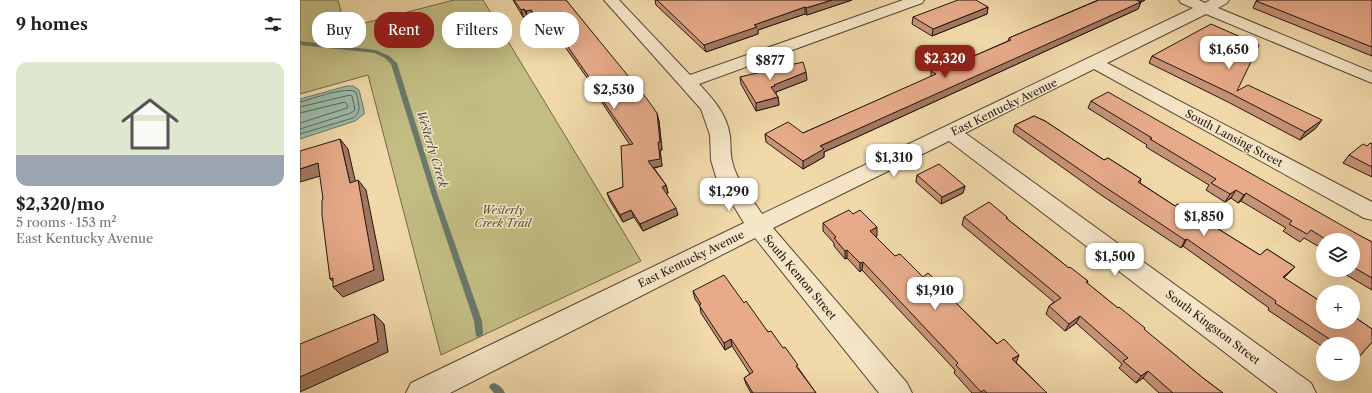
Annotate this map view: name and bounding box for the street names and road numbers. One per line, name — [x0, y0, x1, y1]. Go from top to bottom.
street label: East Kentucky Avenue — [949, 75, 1059, 139]
street label: South Lansing Street — [1183, 106, 1285, 170]
street label: East Kentucky Avenue — [636, 227, 746, 291]
street label: South Kenton Street — [760, 232, 840, 322]
street label: South Kingston Street — [1163, 287, 1263, 367]

